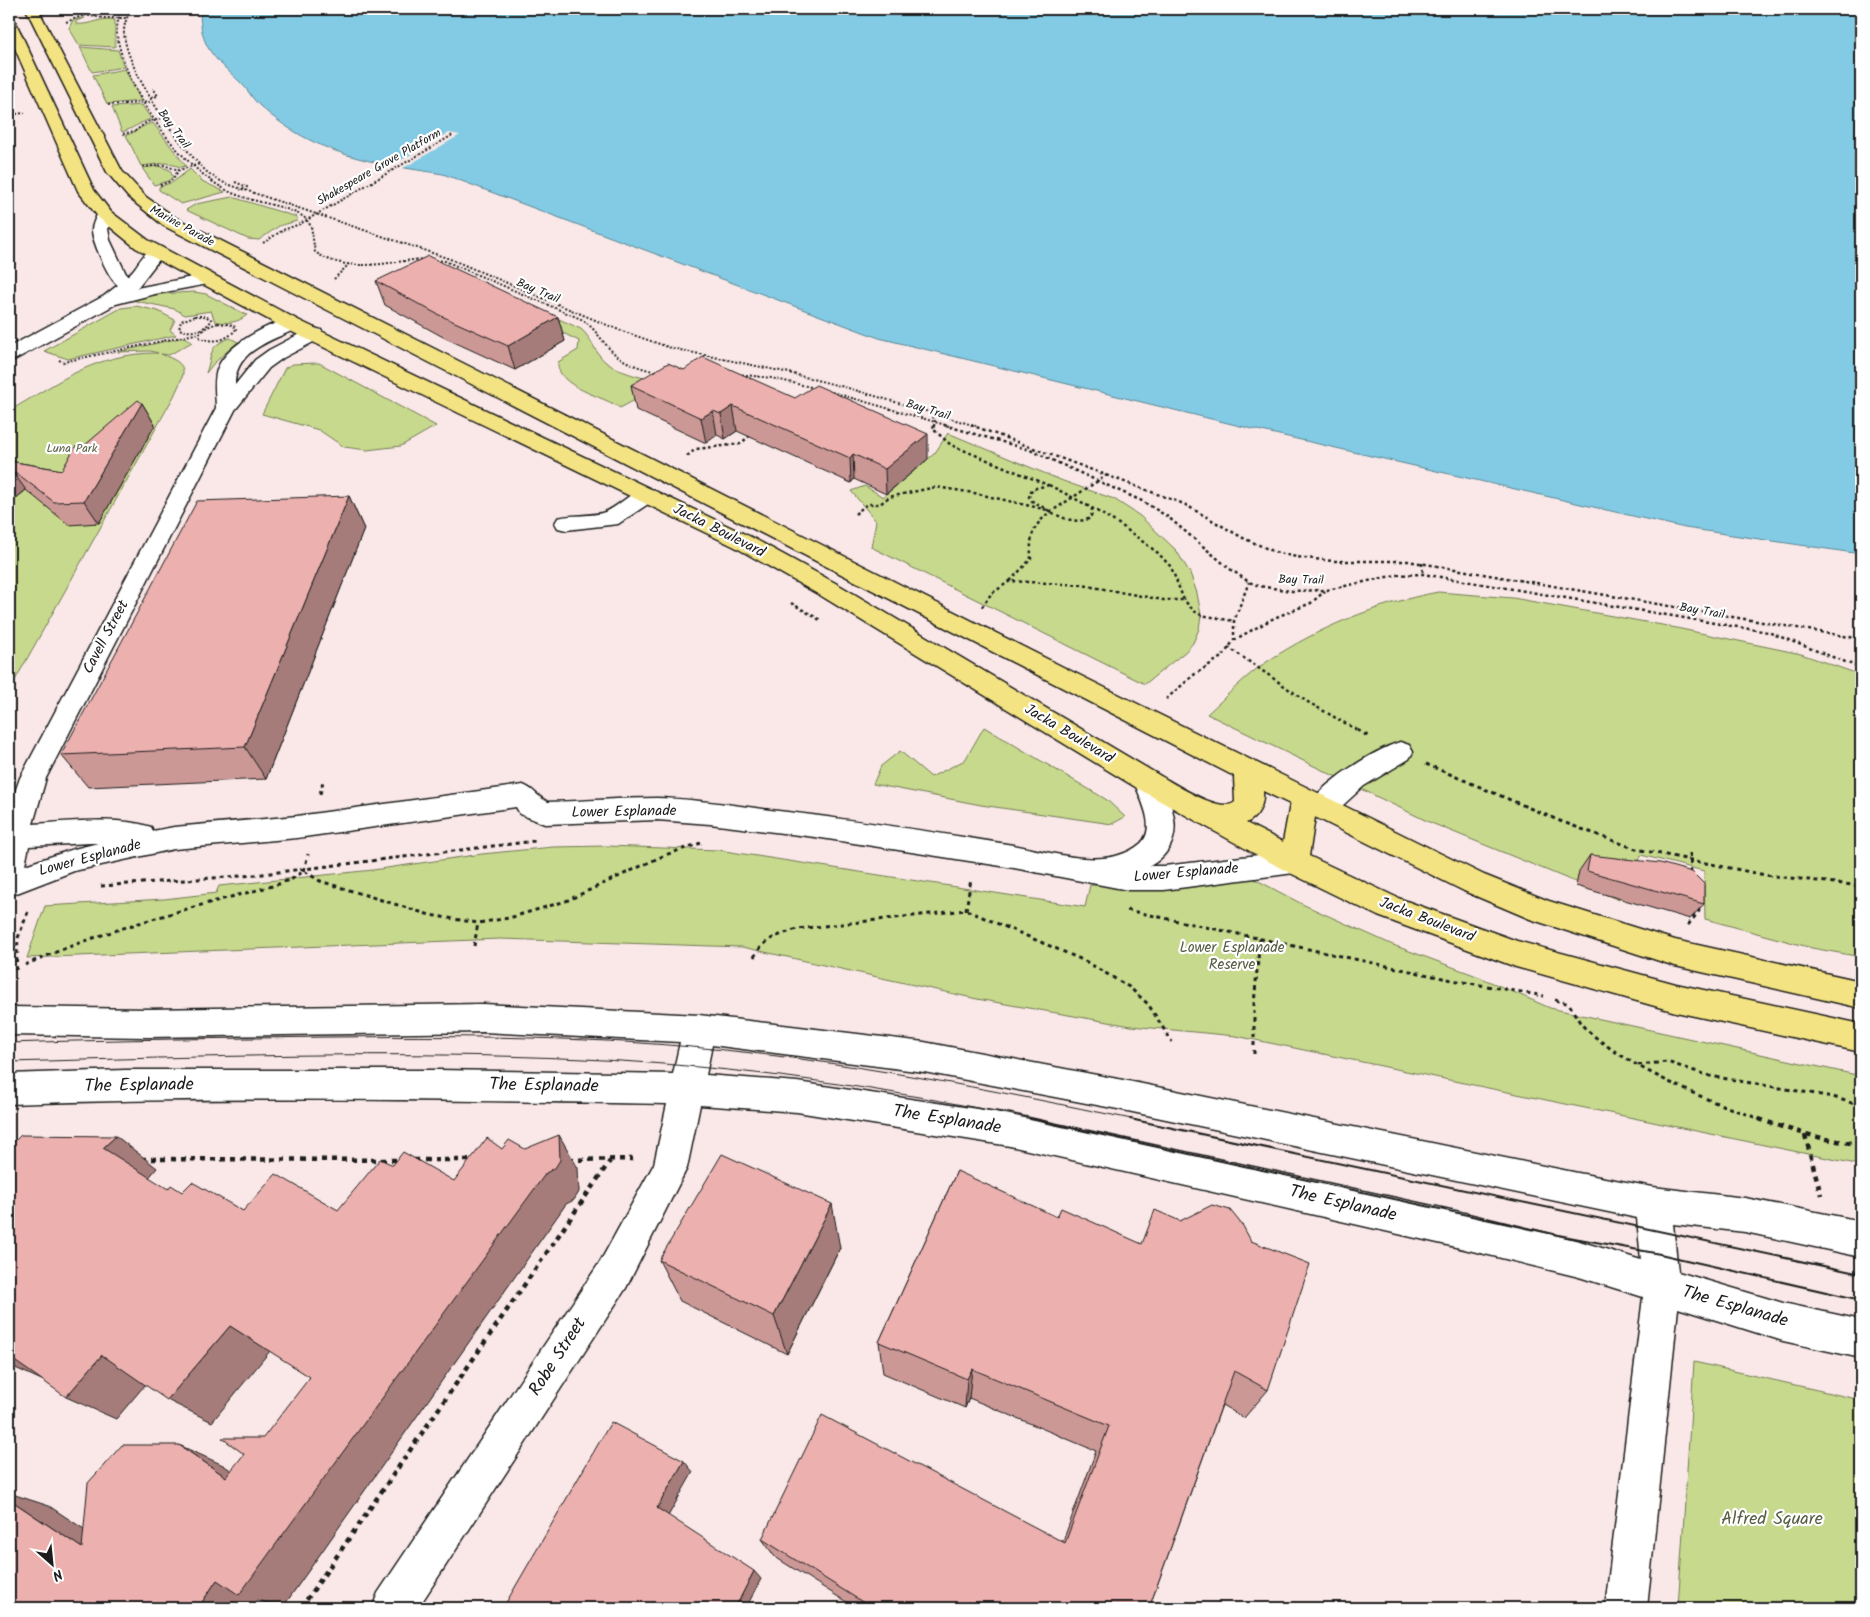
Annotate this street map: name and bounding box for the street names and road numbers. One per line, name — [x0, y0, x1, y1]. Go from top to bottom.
street label: Bay Trail — [153, 105, 195, 153]
street label: Shakespeare Grove Platform — [313, 123, 445, 210]
street label: Marine Parade — [146, 200, 218, 252]
street label: Bay Trail — [513, 273, 563, 309]
street label: Bay Trail — [903, 394, 953, 426]
street label: Jacka Boulevard — [669, 497, 770, 565]
street label: Bay Trail — [1278, 570, 1324, 590]
street label: Cavell Street — [77, 596, 136, 678]
street label: Bay Trail — [1678, 598, 1726, 624]
street label: Jacka Boulevard — [1020, 698, 1119, 770]
street label: Lower Esplanade — [571, 799, 677, 825]
street label: Lower Esplanade — [36, 833, 144, 883]
street label: Lower Esplanade — [1133, 856, 1240, 890]
street label: Jacka Boulevard — [1376, 891, 1479, 949]
street label: The Esplanade — [84, 1071, 194, 1101]
street label: The Esplanade — [489, 1071, 599, 1101]
street label: The Esplanade — [891, 1097, 1003, 1143]
street label: The Esplanade — [1286, 1178, 1400, 1230]
street label: The Esplanade — [1678, 1278, 1792, 1336]
street label: Robe Street — [522, 1311, 595, 1402]

